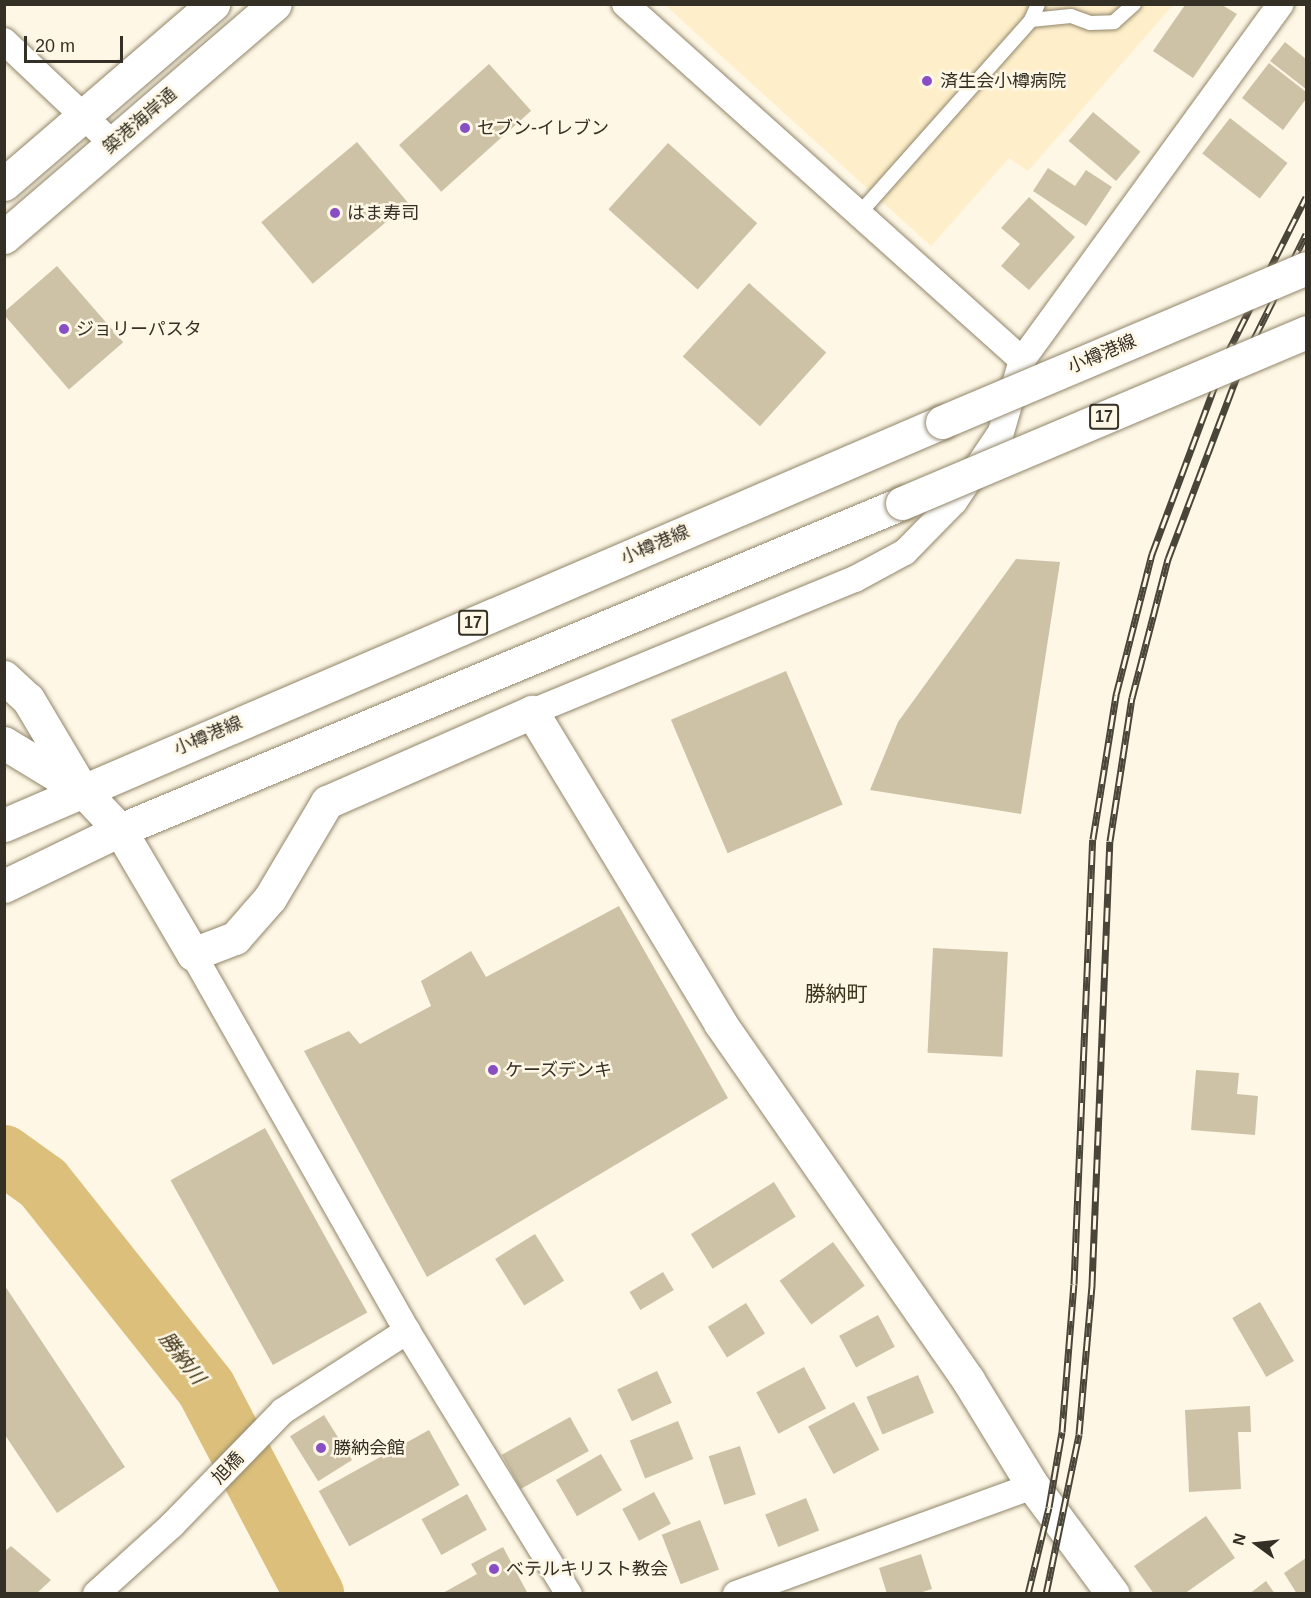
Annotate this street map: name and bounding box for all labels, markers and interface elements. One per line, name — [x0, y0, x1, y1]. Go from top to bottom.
scale bar — [27, 24, 126, 62]
text: 20 m — [35, 36, 75, 56]
place label: 済生会小樽病院 — [940, 70, 1066, 92]
marker: 済生会小樽病院 — [918, 72, 936, 90]
street label: 築港海岸通 — [99, 83, 181, 159]
place label: セブン-イレブン — [477, 117, 609, 139]
marker: セブン-イレブン — [458, 121, 472, 135]
place label: はま寿司 — [347, 202, 419, 224]
marker: はま寿司 — [328, 206, 342, 220]
place label: ジョリーパスタ — [76, 318, 202, 340]
marker: ジョリーパスタ — [57, 322, 71, 336]
street label: 小樽港線 — [1065, 330, 1139, 378]
road number: 17 — [1089, 404, 1119, 430]
street label: 小樽港線 — [618, 521, 692, 569]
road number: 17 — [458, 610, 488, 636]
street label: 小樽港線 — [171, 712, 245, 760]
district label: 勝納町 — [805, 981, 867, 1007]
place label: ケーズデンキ — [505, 1059, 613, 1081]
marker: ケーズデンキ — [486, 1063, 500, 1077]
water label: 勝納川 — [154, 1327, 210, 1389]
place label: 勝納会館 — [333, 1437, 405, 1459]
marker: 勝納会館 — [314, 1441, 328, 1455]
street label: 旭橋 — [208, 1448, 248, 1488]
north arrow — [1227, 1514, 1287, 1574]
text: N — [1229, 1531, 1249, 1547]
place label: べテルキリスト教会 — [506, 1558, 668, 1580]
marker: べテルキリスト教会 — [487, 1562, 501, 1576]

